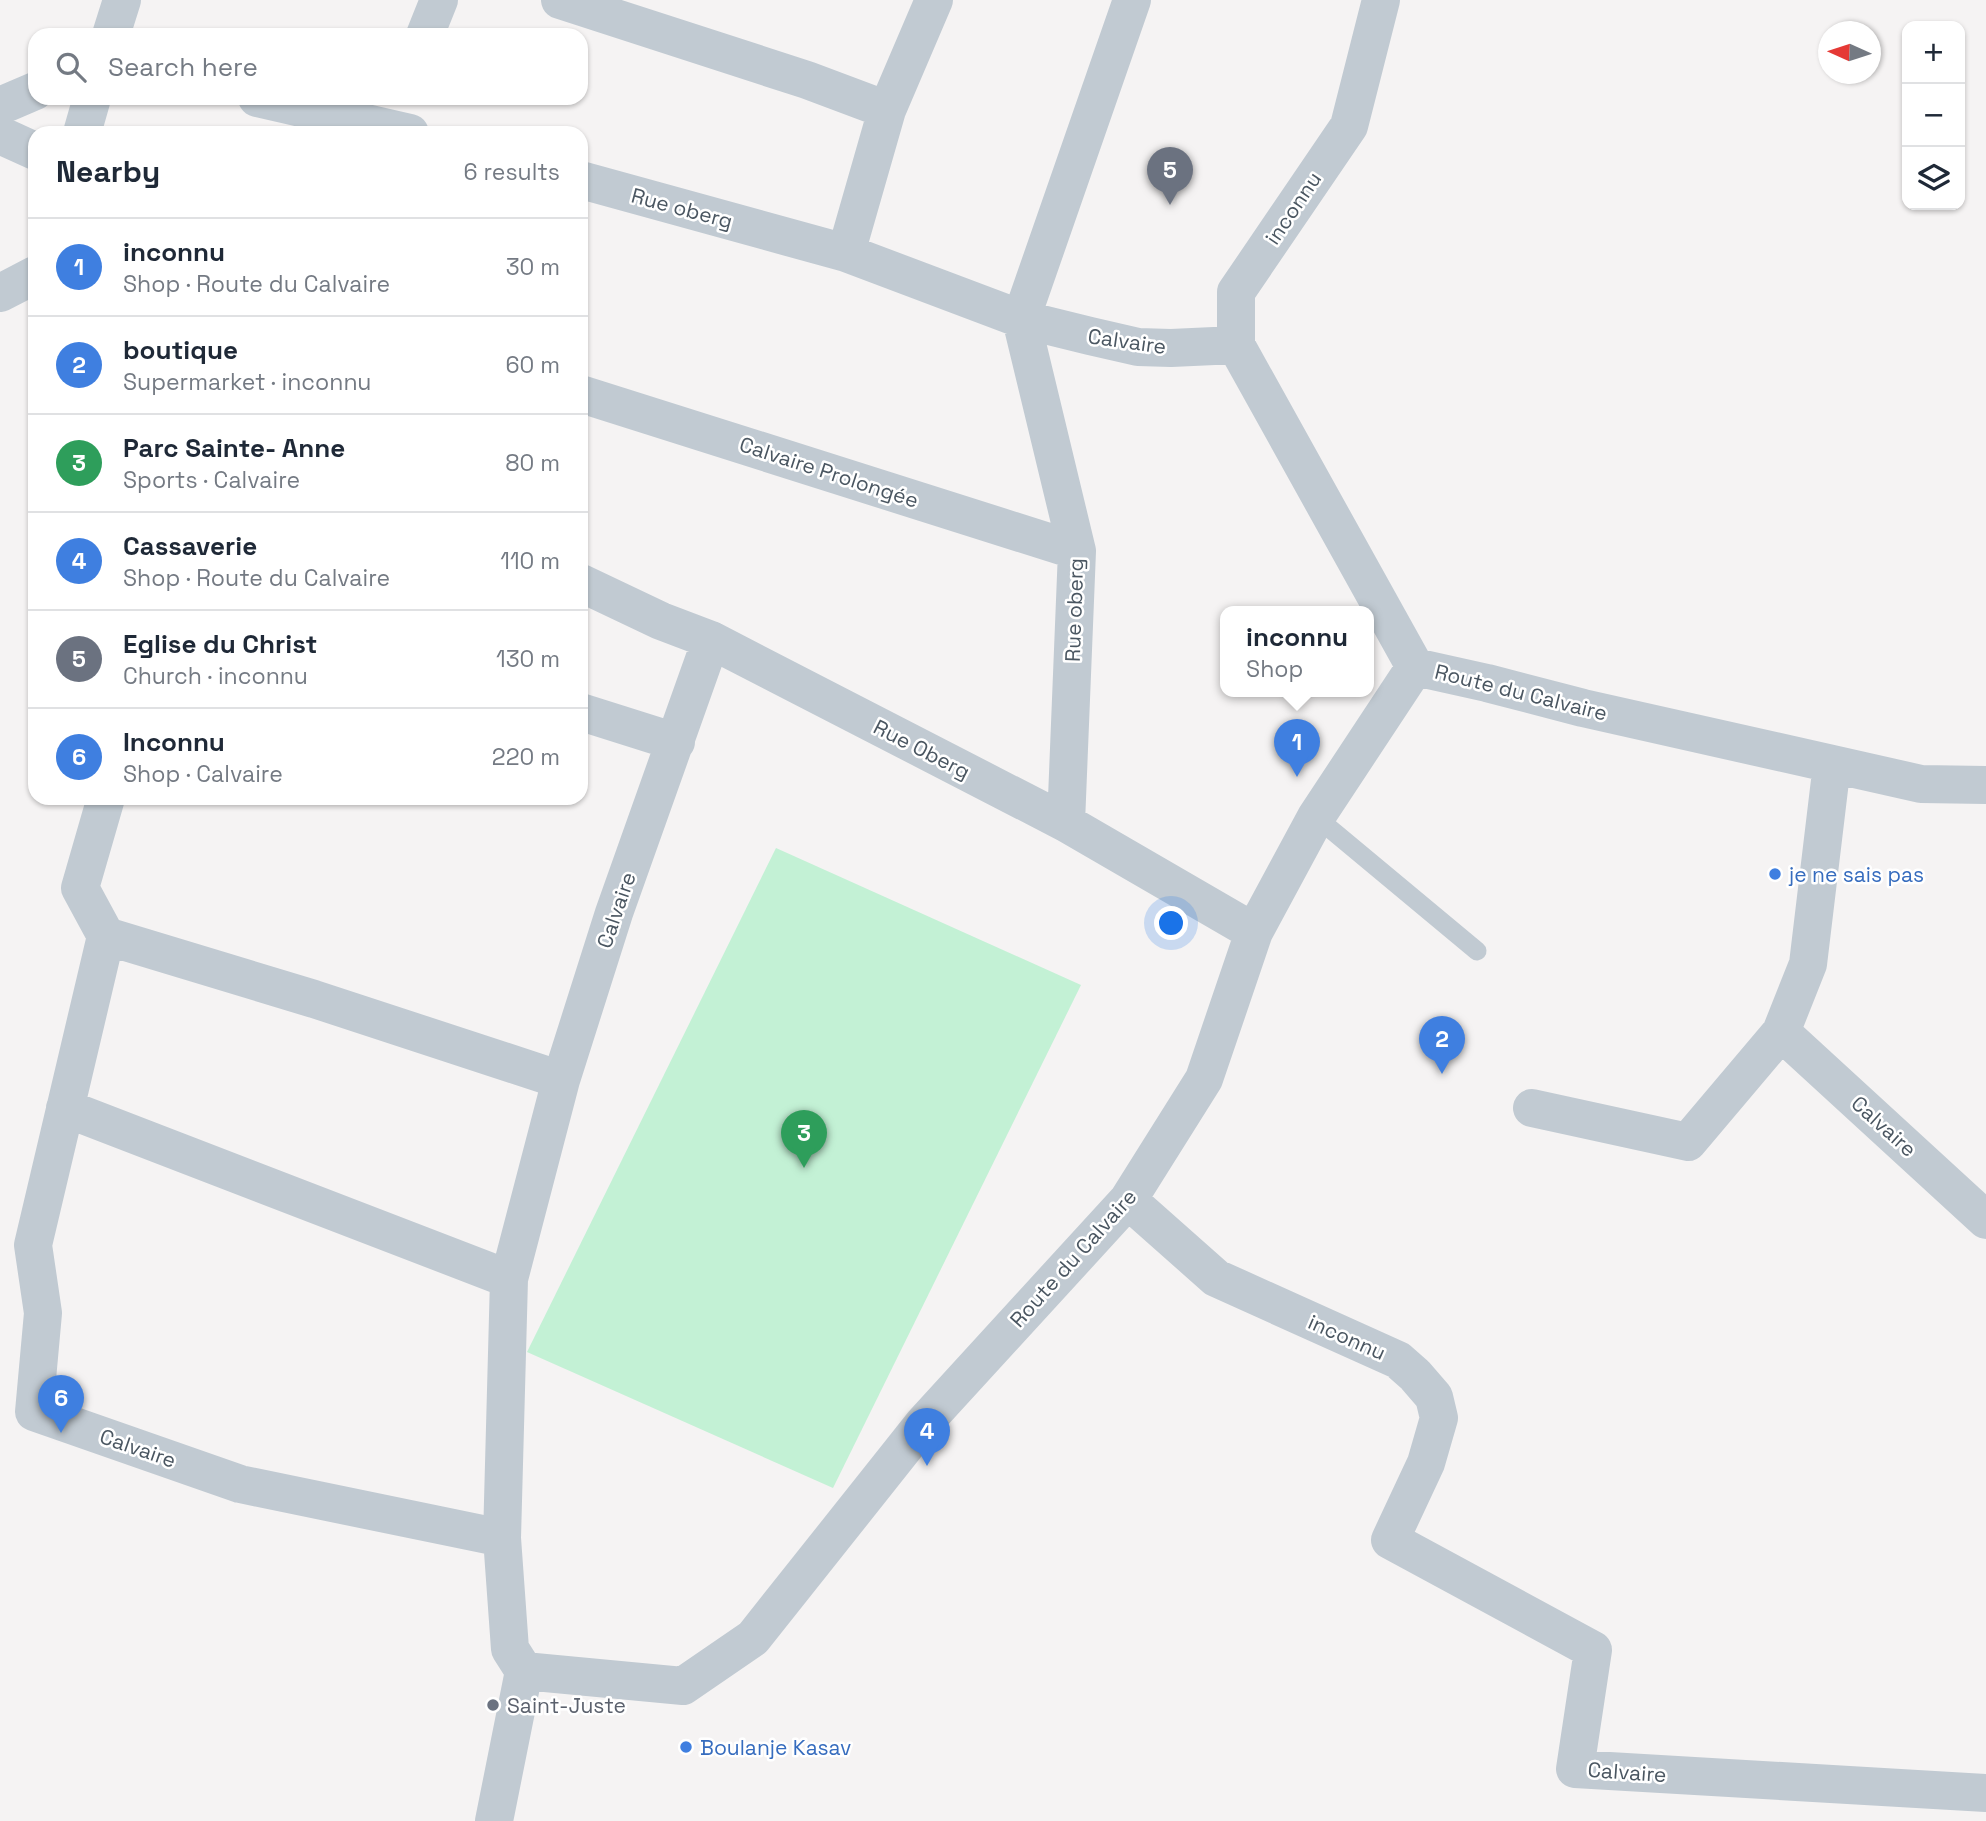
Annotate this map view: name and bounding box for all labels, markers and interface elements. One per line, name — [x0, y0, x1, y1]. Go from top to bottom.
north arrow — [1818, 21, 1881, 84]
map controls — [1902, 21, 1965, 210]
button: + — [1902, 21, 1965, 84]
search box — [28, 28, 588, 105]
icon: search — [52, 48, 90, 86]
text: Search here — [108, 50, 258, 84]
button: − — [1902, 84, 1965, 147]
pin: 5 — [1147, 147, 1193, 205]
button: layers — [1902, 147, 1965, 210]
text: Nearby — [56, 152, 160, 191]
text: 6 results — [464, 157, 560, 187]
street label: inconnu — [1259, 166, 1327, 250]
street label: Rue oberg — [628, 182, 736, 234]
text: inconnu — [123, 235, 225, 269]
text: 1 — [74, 252, 84, 282]
text: 30 m — [506, 252, 560, 282]
text: Shop · Route du Calvaire — [123, 269, 390, 299]
street label: Calvaire — [1086, 322, 1168, 360]
text: boutique — [123, 333, 238, 367]
text: 2 — [72, 350, 86, 380]
text: 60 m — [505, 350, 560, 380]
text: Supermarket · inconnu — [123, 367, 371, 397]
street label: Calvaire Prolongée — [736, 430, 922, 514]
text: Parc Sainte- Anne — [123, 431, 345, 465]
text: 3 — [72, 448, 86, 478]
text: 80 m — [505, 448, 560, 478]
text: Sports · Calvaire — [123, 465, 300, 495]
text: Cassaverie — [123, 529, 257, 563]
text: 4 — [72, 546, 86, 576]
text: 110 m — [500, 546, 560, 576]
street label: Rue oberg — [1059, 558, 1089, 662]
text: Shop · Route du Calvaire — [123, 563, 390, 593]
popup — [1220, 606, 1374, 697]
text: inconnu — [1246, 620, 1348, 654]
text: Eglise du Christ — [123, 627, 317, 661]
text: 5 — [72, 644, 86, 674]
text: 130 m — [496, 644, 560, 674]
text: Shop — [1246, 654, 1303, 684]
street label: Route du Calvaire — [1432, 658, 1610, 726]
text: Church · inconnu — [123, 661, 308, 691]
street label: Rue Oberg — [869, 713, 975, 785]
pin: 1 — [1274, 719, 1320, 777]
text: Inconnu — [123, 725, 225, 759]
text: 6 — [72, 742, 86, 772]
text: 220 m — [492, 742, 560, 772]
text: Shop · Calvaire — [123, 759, 283, 789]
place label: je ne sais pas — [1788, 861, 1924, 888]
marker: je ne sais pas — [1767, 866, 1783, 882]
street label: Calvaire — [590, 868, 642, 952]
your location — [1154, 906, 1188, 940]
pin: 2 — [1419, 1016, 1465, 1074]
street label: Calvaire — [1846, 1090, 1922, 1162]
pin: 3 — [781, 1110, 827, 1168]
street label: Route du Calvaire — [1004, 1183, 1142, 1333]
street label: inconnu — [1304, 1308, 1390, 1366]
pin: 6 — [38, 1375, 84, 1433]
pin: 4 — [904, 1408, 950, 1466]
street label: Calvaire — [96, 1422, 180, 1474]
place label: Saint-Juste — [507, 1692, 626, 1719]
marker: Saint-Juste — [485, 1697, 501, 1713]
place label: Boulanje Kasav — [700, 1734, 851, 1761]
marker: Boulanje Kasav — [678, 1739, 694, 1755]
street label: Calvaire — [1587, 1756, 1667, 1788]

